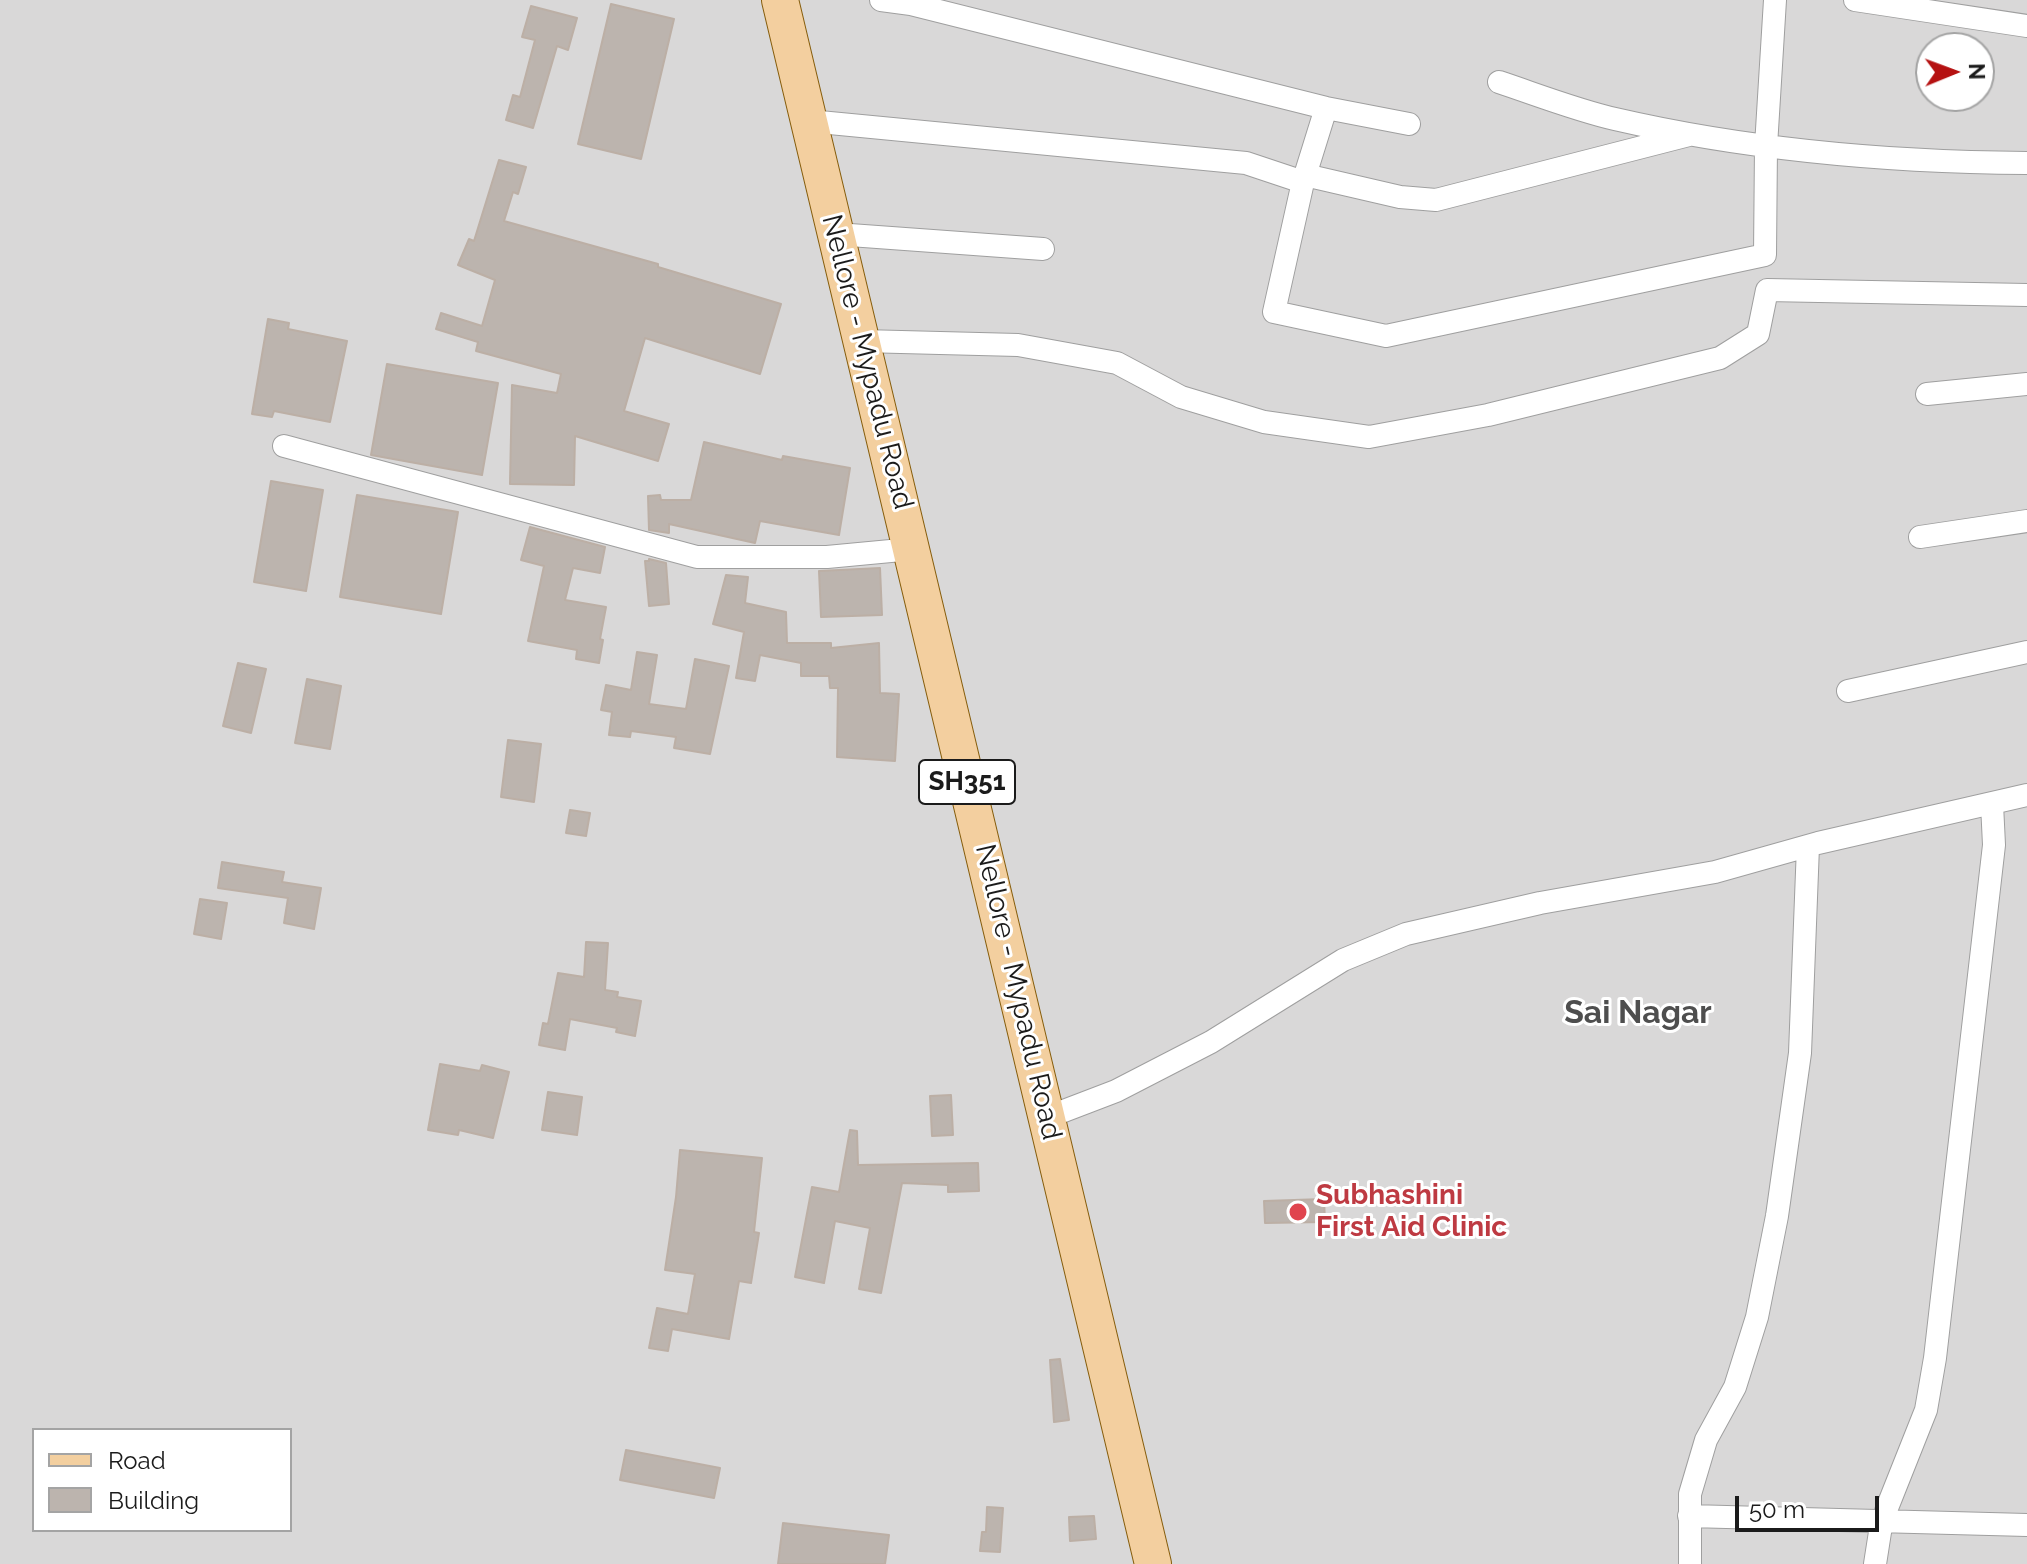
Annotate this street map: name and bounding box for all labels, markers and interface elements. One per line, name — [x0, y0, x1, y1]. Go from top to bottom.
north arrow — [1915, 32, 1995, 112]
text: N — [1964, 63, 1990, 80]
street label: Nellore - Mypadu Road — [814, 211, 920, 513]
road number: SH351 — [919, 760, 1015, 804]
street label: Nellore - Mypadu Road — [968, 841, 1068, 1143]
district label: Sai Nagar — [1564, 994, 1712, 1032]
place label: Subhashini First Aid Clinic — [1316, 1179, 1507, 1245]
marker: Subhashini First Aid Clinic — [1287, 1201, 1309, 1223]
legend — [32, 1428, 292, 1532]
text: Road — [108, 1446, 166, 1475]
scale bar — [1739, 1480, 1883, 1530]
text: Building — [108, 1486, 199, 1515]
text: 50 m — [1749, 1495, 1805, 1524]

